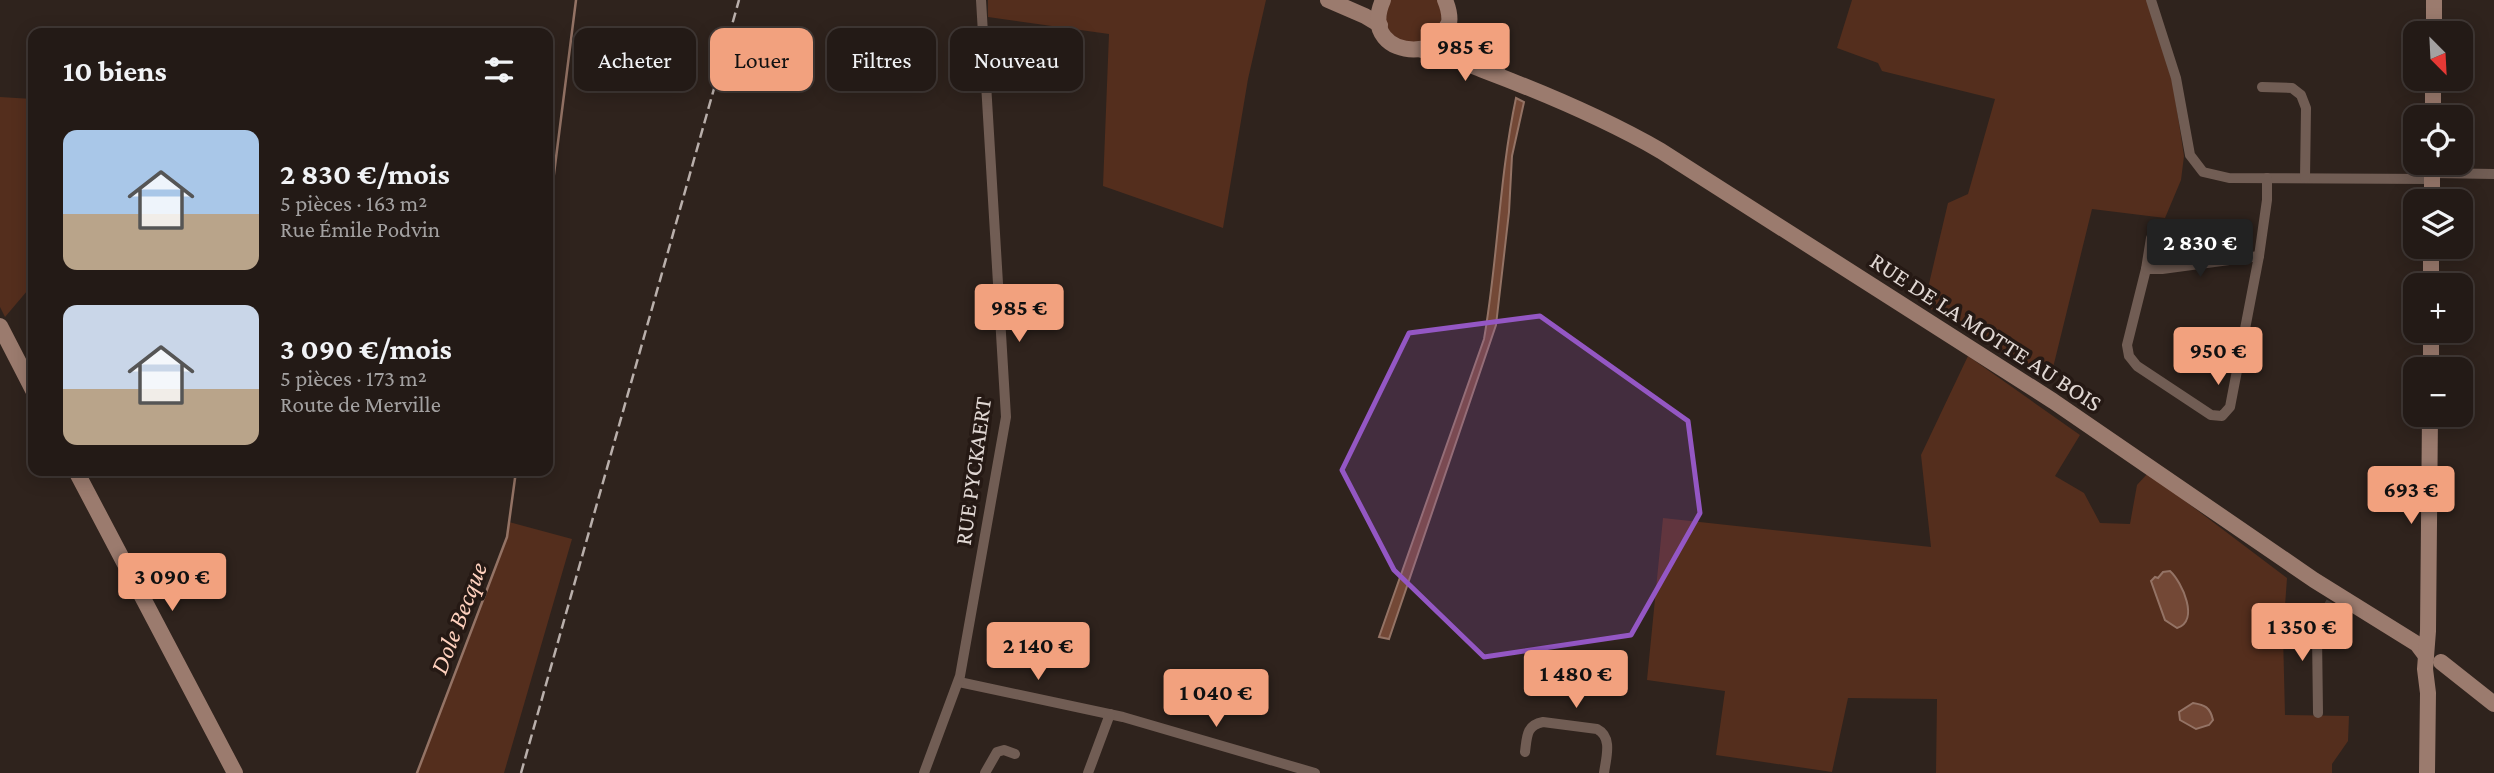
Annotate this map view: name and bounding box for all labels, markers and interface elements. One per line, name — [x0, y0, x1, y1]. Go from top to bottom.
north arrow — [2403, 21, 2473, 91]
map controls — [2403, 21, 2473, 427]
pin: 985 € — [1416, 24, 1514, 83]
chip: Acheter — [574, 28, 696, 91]
chip: Louer — [710, 28, 813, 91]
chip: Filtres — [827, 28, 936, 91]
chip: Nouveau — [950, 28, 1083, 91]
text: 985 € — [1437, 33, 1493, 59]
icon: filters — [480, 51, 518, 89]
text: 10 biens — [63, 54, 167, 87]
button: locate — [2403, 105, 2473, 175]
text: 2 830 €/mois — [280, 157, 450, 190]
icon: home — [119, 158, 203, 242]
button: layers — [2403, 189, 2473, 259]
text: 5 pièces · 163 m² — [280, 190, 427, 216]
text: Rue Émile Podvin — [280, 216, 440, 242]
pin: 2 830 € — [2135, 219, 2265, 279]
text: 2 830 € — [2163, 229, 2237, 255]
street label: RUE DE LA MOTTE AU BOIS — [1866, 247, 2107, 416]
button: + — [2403, 273, 2473, 343]
pin: 985 € — [970, 284, 1068, 344]
text: 985 € — [991, 294, 1047, 320]
pin: 950 € — [2169, 328, 2267, 387]
text: 3 090 €/mois — [280, 332, 452, 365]
icon: home — [119, 333, 203, 417]
text: 950 € — [2190, 337, 2247, 363]
button: − — [2403, 357, 2473, 427]
text: 5 pièces · 173 m² — [280, 365, 427, 391]
text: Route de Merville — [280, 391, 441, 417]
street label: RUE PYCKAERT — [949, 395, 996, 547]
pin: 693 € — [2362, 466, 2460, 526]
text: 693 € — [2384, 476, 2438, 502]
pin: 3 090 € — [107, 554, 237, 613]
water label: Dole Becque — [424, 558, 493, 678]
text: 3 090 € — [134, 563, 210, 589]
pin: 1 350 € — [2237, 604, 2367, 663]
text: 1 350 € — [2267, 613, 2337, 639]
pin: 2 140 € — [973, 622, 1103, 682]
text: 2 140 € — [1003, 632, 1073, 658]
pin: 1 480 € — [1511, 650, 1641, 710]
text: 1 480 € — [1540, 660, 1612, 686]
pin: 1 040 € — [1151, 670, 1281, 729]
text: 1 040 € — [1180, 679, 1252, 705]

